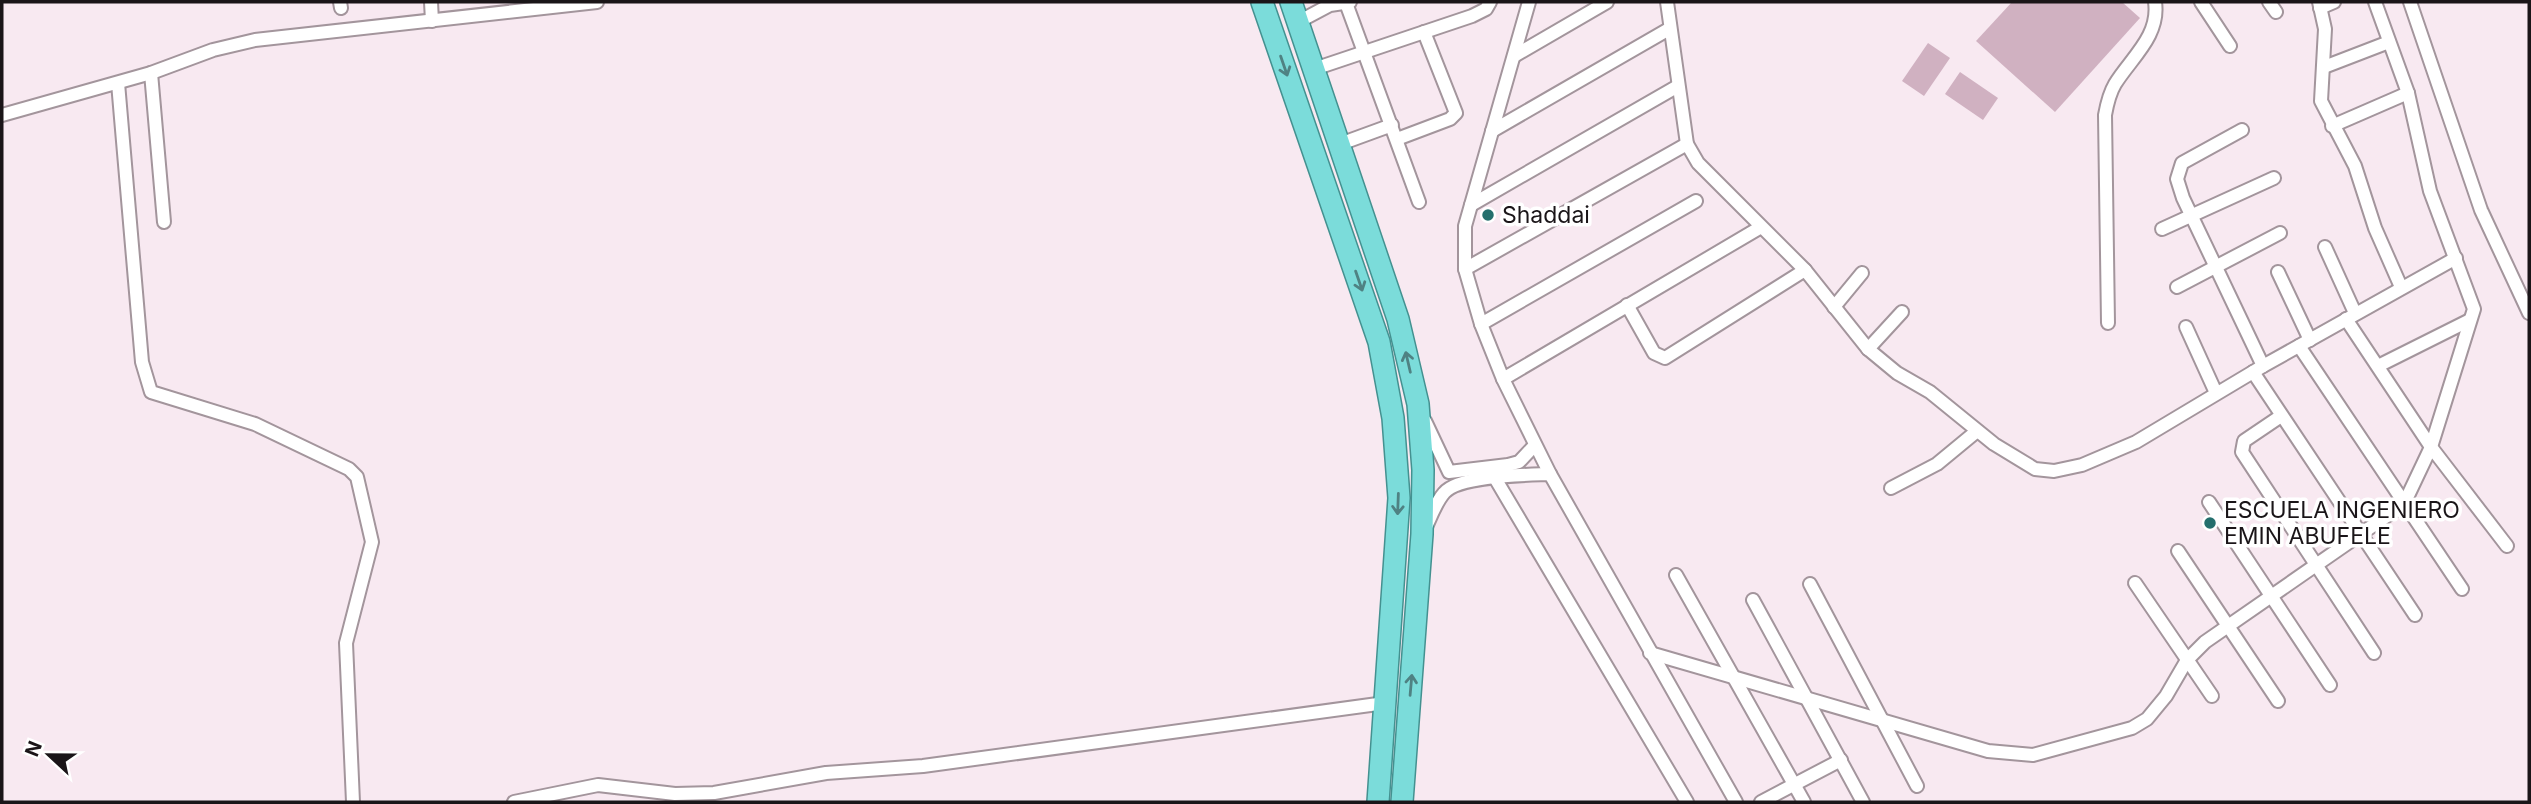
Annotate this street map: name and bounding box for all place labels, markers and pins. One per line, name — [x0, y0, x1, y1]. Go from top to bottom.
place label: Shaddai — [1502, 201, 1590, 229]
marker: Shaddai — [1480, 207, 1496, 223]
place label: ESCUELA INGENIERO EMIN ABUFELE — [2224, 496, 2460, 550]
marker: ESCUELA INGENIERO EMIN ABUFELE — [2202, 515, 2218, 531]

